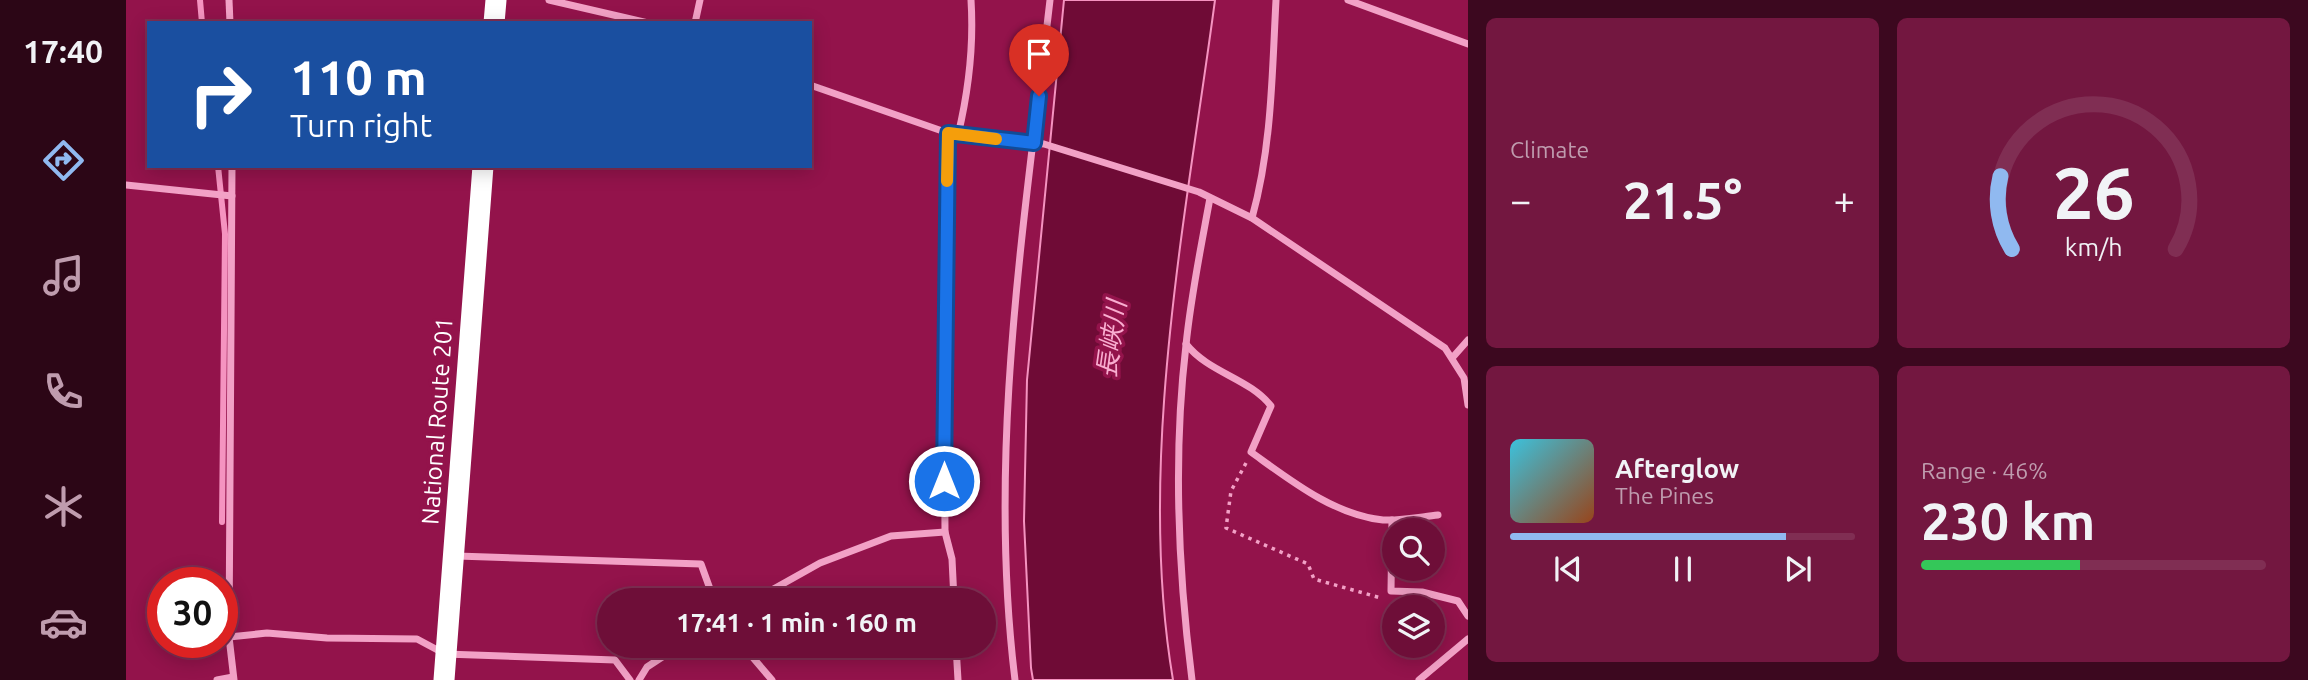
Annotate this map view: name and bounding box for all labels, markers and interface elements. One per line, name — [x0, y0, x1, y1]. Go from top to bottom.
pin — [1009, 24, 1069, 96]
text: 17:40 — [23, 33, 103, 69]
icon: arrive — [1020, 35, 1058, 73]
icon: right — [175, 49, 266, 140]
text: 110 m — [290, 49, 427, 104]
text: Turn right — [290, 107, 432, 143]
icon: directions — [39, 136, 88, 185]
text: Climate — [1510, 137, 1589, 162]
text: 26 — [2052, 151, 2135, 233]
text: 21.5° — [1623, 171, 1742, 229]
text: − — [1510, 179, 1531, 221]
text: + — [1834, 179, 1855, 221]
text: km/h — [2065, 233, 2122, 261]
icon: music — [39, 251, 88, 300]
water label: 長峡川 — [1091, 295, 1131, 380]
street label: National Route 201 — [416, 316, 458, 526]
icon: phone — [39, 367, 88, 416]
position arrow — [907, 444, 981, 518]
text: Afterglow — [1615, 454, 1739, 483]
text: Range · 46% — [1921, 458, 2048, 483]
icon: climate — [39, 482, 88, 531]
text: The Pines — [1615, 483, 1714, 508]
text: 230 km — [1921, 492, 2095, 550]
map controls — [1382, 518, 1445, 658]
button: search — [1382, 518, 1445, 581]
icon: previous — [1549, 550, 1587, 588]
icon: pause — [1664, 550, 1702, 588]
icon: next — [1779, 550, 1817, 588]
speed limit sign: 30 — [147, 567, 238, 658]
button: layers — [1382, 595, 1445, 658]
icon: car — [39, 598, 88, 647]
text: 17:41 · 1 min · 160 m — [676, 608, 917, 637]

